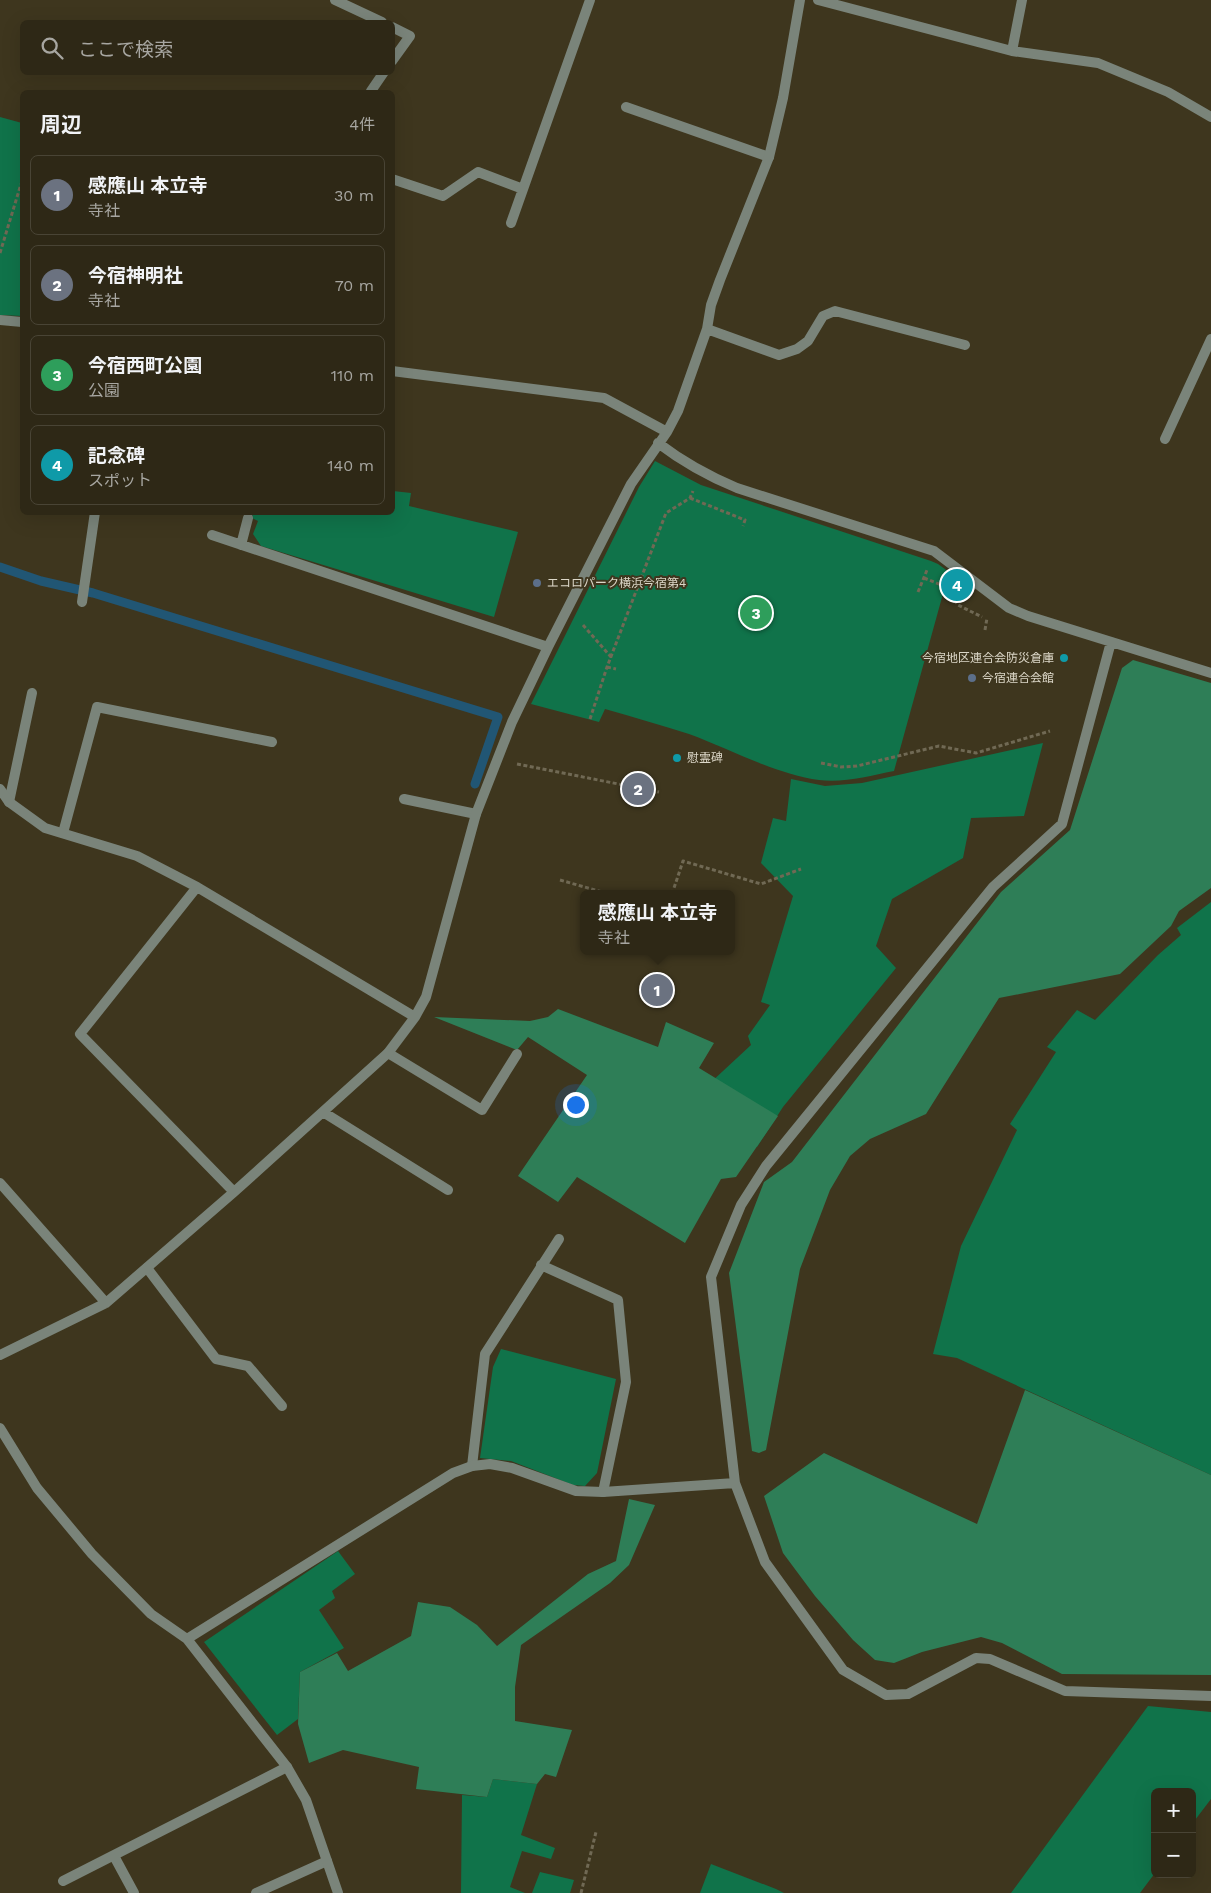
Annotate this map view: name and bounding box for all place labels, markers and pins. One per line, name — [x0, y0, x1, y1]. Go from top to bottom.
pin: 4 — [941, 566, 973, 604]
place label: エコロパーク横浜今宿第4 — [547, 576, 686, 590]
marker: エコロパーク横浜今宿第4 — [531, 577, 543, 589]
pin: 3 — [740, 594, 772, 632]
place label: 今宿地区連合会防災倉庫 — [922, 651, 1054, 665]
marker: 今宿地区連合会防災倉庫 — [1058, 652, 1070, 664]
place label: 今宿連合会館 — [982, 671, 1054, 685]
marker: 今宿連合会館 — [966, 672, 978, 684]
place label: 慰霊碑 — [687, 751, 723, 765]
marker: 慰霊碑 — [671, 752, 683, 764]
pin: 2 — [622, 770, 654, 808]
pin: 1 — [641, 971, 673, 1009]

